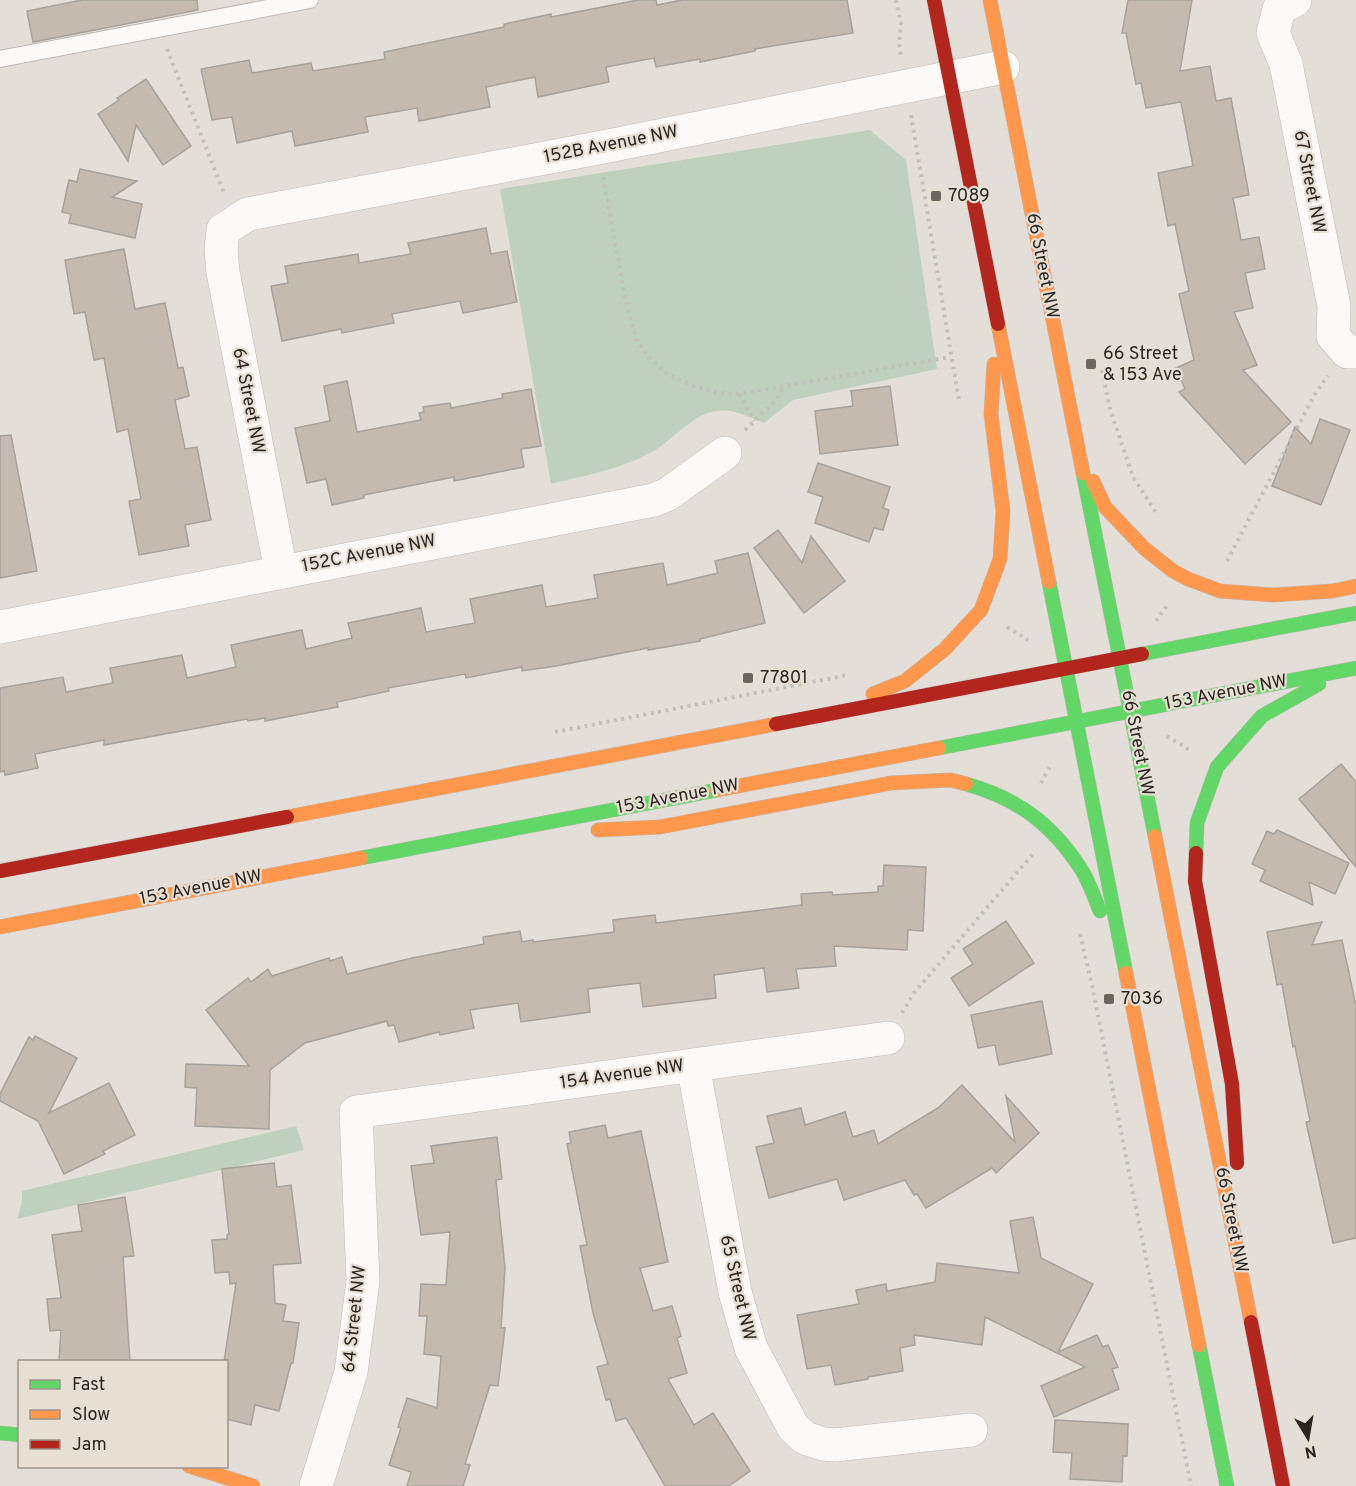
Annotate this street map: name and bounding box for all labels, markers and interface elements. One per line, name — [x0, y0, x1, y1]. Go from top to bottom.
street label: 152B Avenue NW — [542, 121, 680, 169]
street label: 67 Street NW — [1288, 128, 1330, 236]
place label: 7089 — [948, 185, 990, 208]
marker: 7089 — [929, 189, 943, 203]
street label: 66 Street NW — [1020, 211, 1064, 321]
place label: 66 Street & 153 Ave — [1103, 343, 1182, 387]
street label: 64 Street NW — [226, 346, 270, 456]
marker: 66 Street & 153 Ave — [1084, 357, 1098, 371]
street label: 152C Avenue NW — [300, 530, 438, 578]
place label: 77801 — [760, 667, 808, 690]
street label: 153 Avenue NW — [1163, 670, 1289, 716]
marker: 77801 — [741, 671, 755, 685]
street label: 66 Street NW — [1115, 688, 1159, 798]
street label: 153 Avenue NW — [615, 774, 741, 820]
street label: 153 Avenue NW — [138, 865, 264, 911]
place label: 7036 — [1121, 988, 1163, 1011]
marker: 7036 — [1102, 992, 1116, 1006]
street label: 154 Avenue NW — [558, 1055, 686, 1095]
street label: 66 Street NW — [1209, 1165, 1253, 1275]
street label: 65 Street NW — [714, 1233, 760, 1343]
street label: 64 Street NW — [338, 1264, 372, 1374]
legend — [18, 1360, 228, 1468]
text: Fast — [72, 1374, 105, 1397]
text: Slow — [72, 1404, 110, 1427]
north arrow — [1278, 1408, 1338, 1468]
text: Jam — [72, 1434, 107, 1457]
text: N — [1303, 1440, 1318, 1462]

